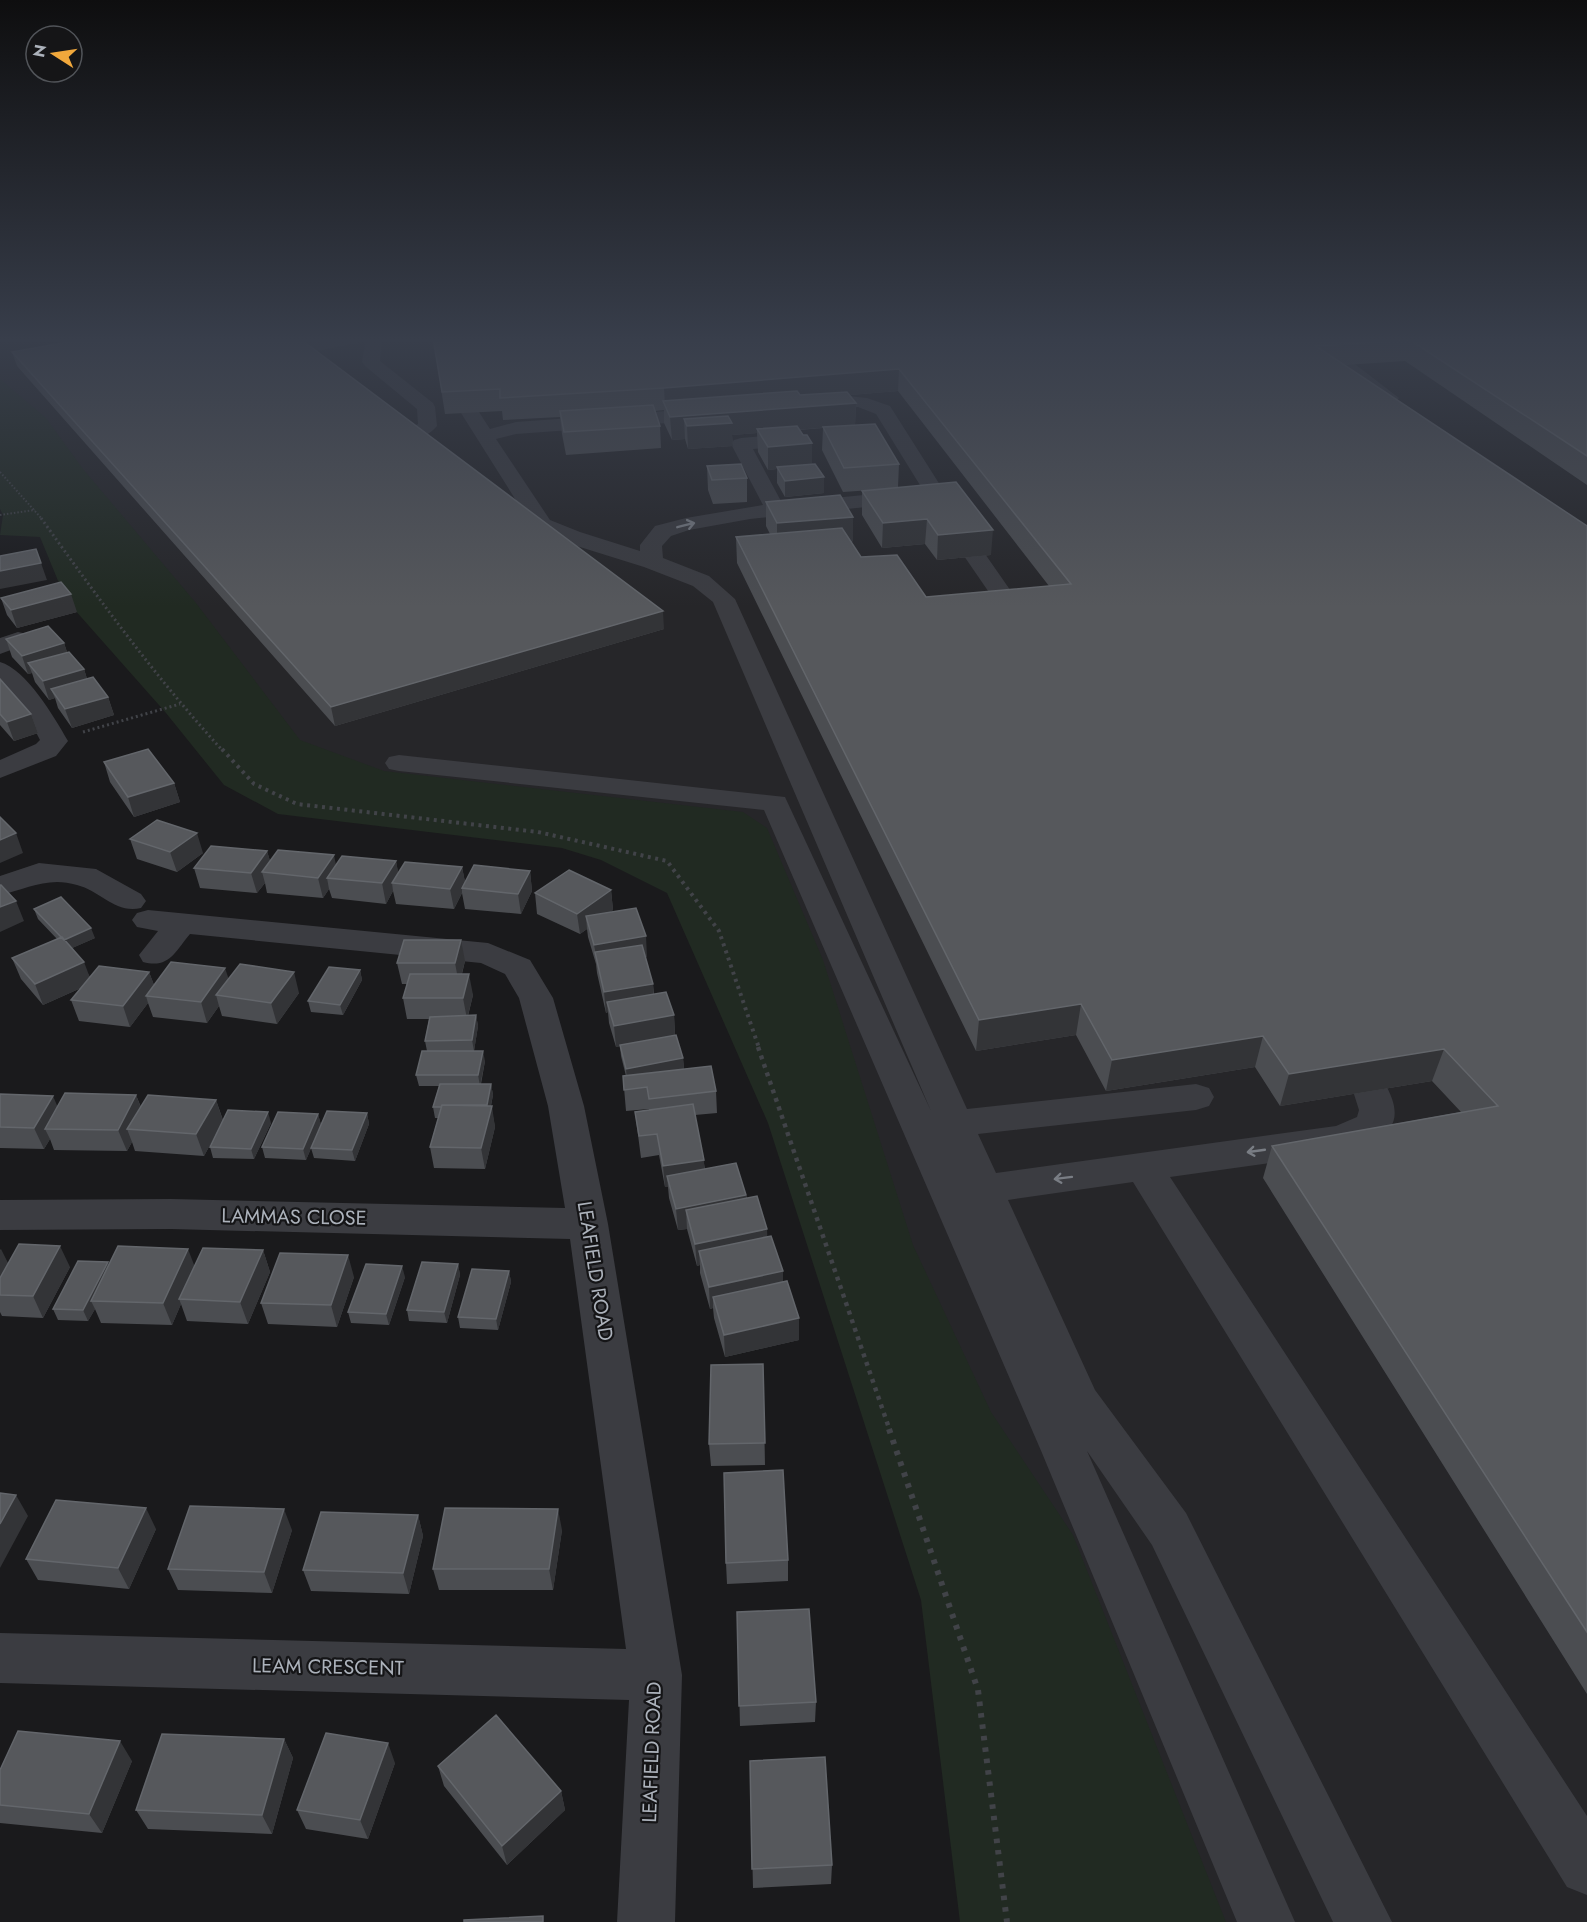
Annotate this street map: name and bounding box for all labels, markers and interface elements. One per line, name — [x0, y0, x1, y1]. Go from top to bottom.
north arrow — [24, 24, 84, 84]
text: N — [27, 42, 52, 60]
one-way arrow — [676, 518, 695, 530]
one-way arrow — [1247, 1146, 1267, 1157]
one-way arrow — [1054, 1173, 1074, 1184]
street label: LEAFIELD ROAD — [570, 1199, 620, 1343]
street label: LAMMAS CLOSE — [221, 1201, 367, 1233]
street label: LEAM CRESCENT — [252, 1651, 405, 1683]
street label: LEAFIELD ROAD — [635, 1681, 669, 1823]

